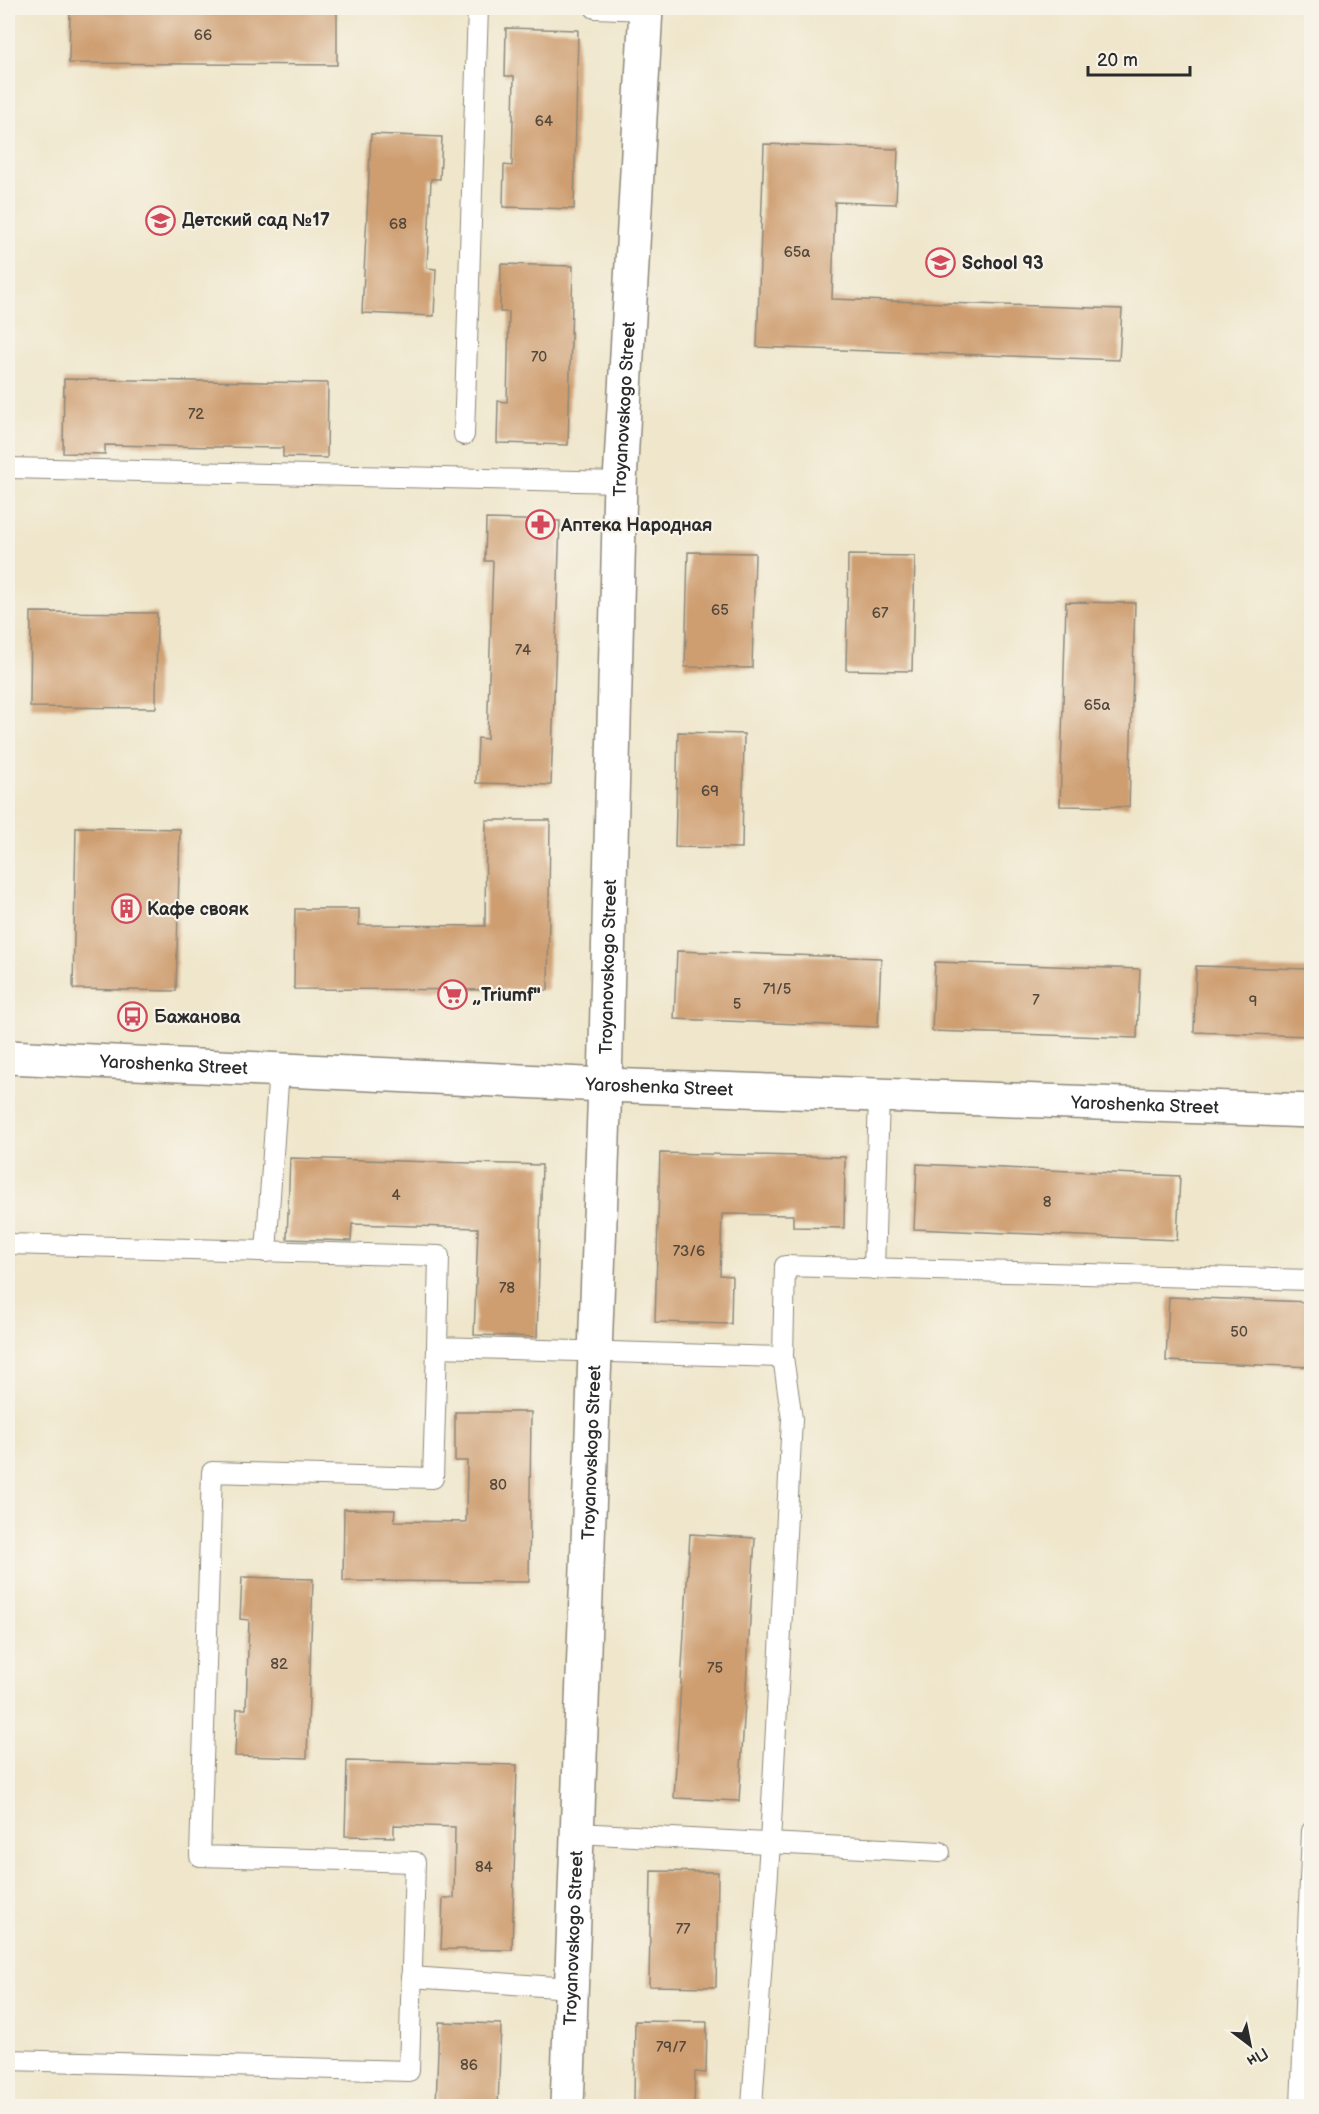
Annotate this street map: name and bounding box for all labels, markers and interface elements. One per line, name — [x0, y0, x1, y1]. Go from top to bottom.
house number: 66 — [194, 26, 212, 45]
scale bar — [1088, 39, 1190, 77]
text: 20 m — [1097, 50, 1138, 71]
house number: 64 — [535, 112, 553, 131]
school or university icon: Детский сад №17 — [145, 204, 177, 236]
place label: Детский сад №17 — [182, 210, 330, 231]
house number: 68 — [389, 215, 407, 234]
house number: 65а — [784, 243, 810, 262]
school or university icon: School 93 — [925, 247, 957, 279]
place label: School 93 — [962, 253, 1044, 274]
street label: Troyanovskogo Street — [610, 321, 640, 497]
house number: 70 — [531, 348, 547, 367]
house number: 72 — [188, 405, 204, 424]
pharmacy icon: Аптека Народная — [524, 509, 556, 541]
place label: Аптека Народная — [560, 515, 712, 536]
house number: 65 — [711, 601, 729, 620]
house number: 67 — [872, 604, 889, 623]
house number: 74 — [515, 641, 531, 660]
house number: 65а — [1084, 696, 1110, 715]
house number: 69 — [701, 782, 719, 801]
street label: Troyanovskogo Street — [596, 878, 621, 1055]
building icon: Кафе свояк — [110, 893, 142, 925]
place label: Кафе свояк — [147, 899, 249, 920]
supermarket icon: ,,Triumf" — [436, 979, 468, 1011]
house number: 71/5 — [763, 980, 791, 999]
place label: ,,Triumf" — [472, 985, 541, 1006]
house number: 7 — [1032, 991, 1040, 1010]
house number: 9 — [1249, 992, 1257, 1011]
house number: 5 — [733, 995, 741, 1014]
bus stop icon: Бажанова — [117, 1001, 149, 1033]
place label: Бажанова — [154, 1007, 241, 1028]
street label: Yaroshenka Street — [98, 1051, 249, 1079]
street label: Yaroshenka Street — [584, 1074, 734, 1101]
street label: Yaroshenka Street — [1070, 1092, 1220, 1119]
house number: 4 — [391, 1186, 401, 1205]
house number: 8 — [1043, 1193, 1052, 1212]
house number: 73/6 — [673, 1242, 705, 1261]
house number: 78 — [499, 1279, 515, 1298]
house number: 50 — [1230, 1323, 1248, 1342]
street label: Troyanovskogo Street — [578, 1364, 606, 1540]
house number: 80 — [489, 1476, 507, 1495]
house number: 82 — [270, 1655, 288, 1674]
house number: 75 — [707, 1659, 723, 1678]
street label: Troyanovskogo Street — [560, 1850, 588, 2026]
house number: 84 — [475, 1858, 493, 1877]
house number: 77 — [676, 1920, 691, 1939]
north arrow — [1220, 2015, 1280, 2075]
house number: 79/7 — [656, 2038, 687, 2057]
text: Пн — [1243, 2043, 1271, 2070]
house number: 86 — [460, 2056, 478, 2075]

